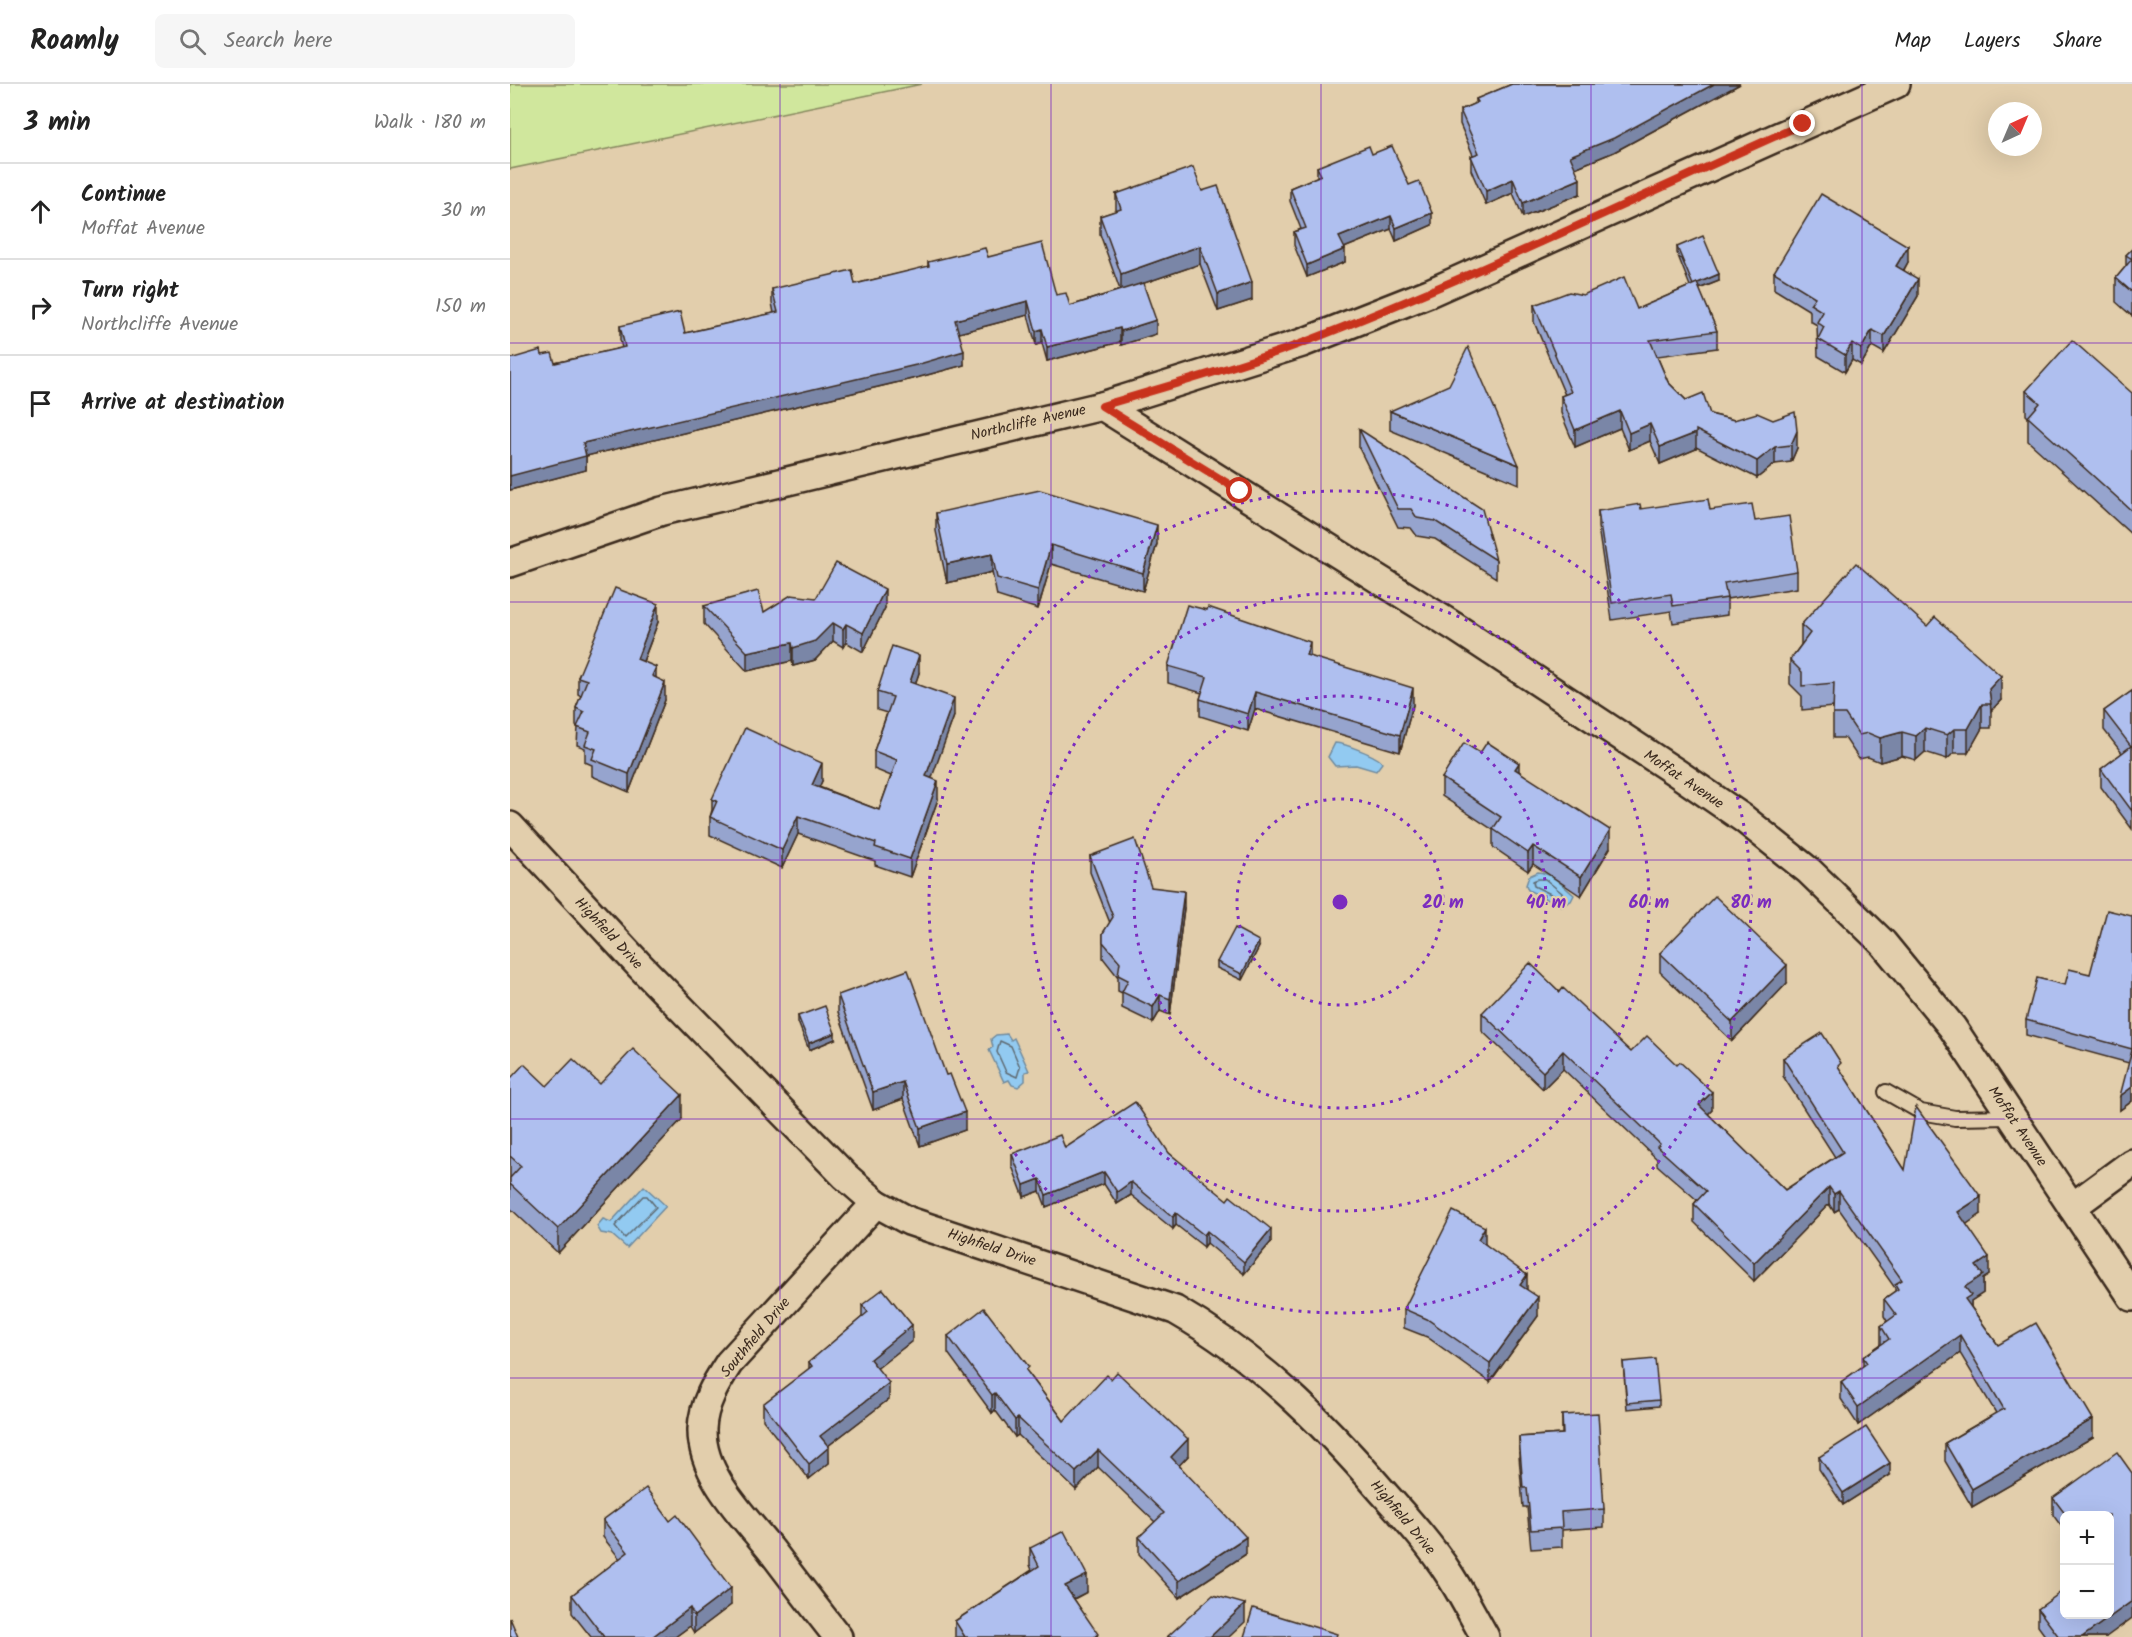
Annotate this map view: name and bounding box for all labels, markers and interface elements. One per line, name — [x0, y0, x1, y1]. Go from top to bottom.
search box — [155, 14, 575, 68]
text: Roamly — [30, 19, 119, 64]
text: Search here — [224, 24, 332, 59]
icon: search — [176, 25, 209, 58]
text: Map — [1894, 25, 1931, 58]
text: Layers — [1964, 25, 2020, 58]
text: Share — [2053, 25, 2102, 58]
text: 3 min — [24, 102, 91, 144]
north arrow — [1988, 102, 2042, 156]
text: Walk · 180 m — [374, 107, 486, 139]
route end — [1789, 110, 1815, 136]
text: Continue — [81, 178, 166, 213]
icon: ahead — [24, 195, 57, 228]
text: 30 m — [441, 195, 486, 227]
text: Moffat Avenue — [81, 213, 205, 245]
text: Turn right — [81, 274, 179, 309]
icon: right — [24, 291, 57, 324]
text: 150 m — [435, 291, 486, 323]
text: Northcliffe Avenue — [81, 309, 238, 341]
text: Arrive at destination — [81, 386, 284, 421]
icon: arrive — [24, 387, 57, 420]
street label: Northcliffe Avenue — [968, 398, 1089, 448]
route start — [1226, 477, 1252, 503]
street label: Moffat Avenue — [1638, 744, 1729, 816]
text: 20 m — [1422, 889, 1464, 918]
text: 40 m — [1526, 889, 1567, 918]
text: 60 m — [1629, 889, 1670, 918]
text: 80 m — [1730, 889, 1772, 918]
street label: Highfield Drive — [568, 892, 649, 976]
centre of rings — [1330, 892, 1350, 912]
street label: Moffat Avenue — [1981, 1081, 2053, 1172]
street label: Highfield Drive — [944, 1222, 1039, 1274]
street label: Southfield Drive — [715, 1292, 797, 1383]
street label: Highfield Drive — [1363, 1475, 1441, 1561]
map controls — [2060, 1511, 2114, 1619]
button: + — [2060, 1511, 2114, 1565]
button: − — [2060, 1565, 2114, 1619]

